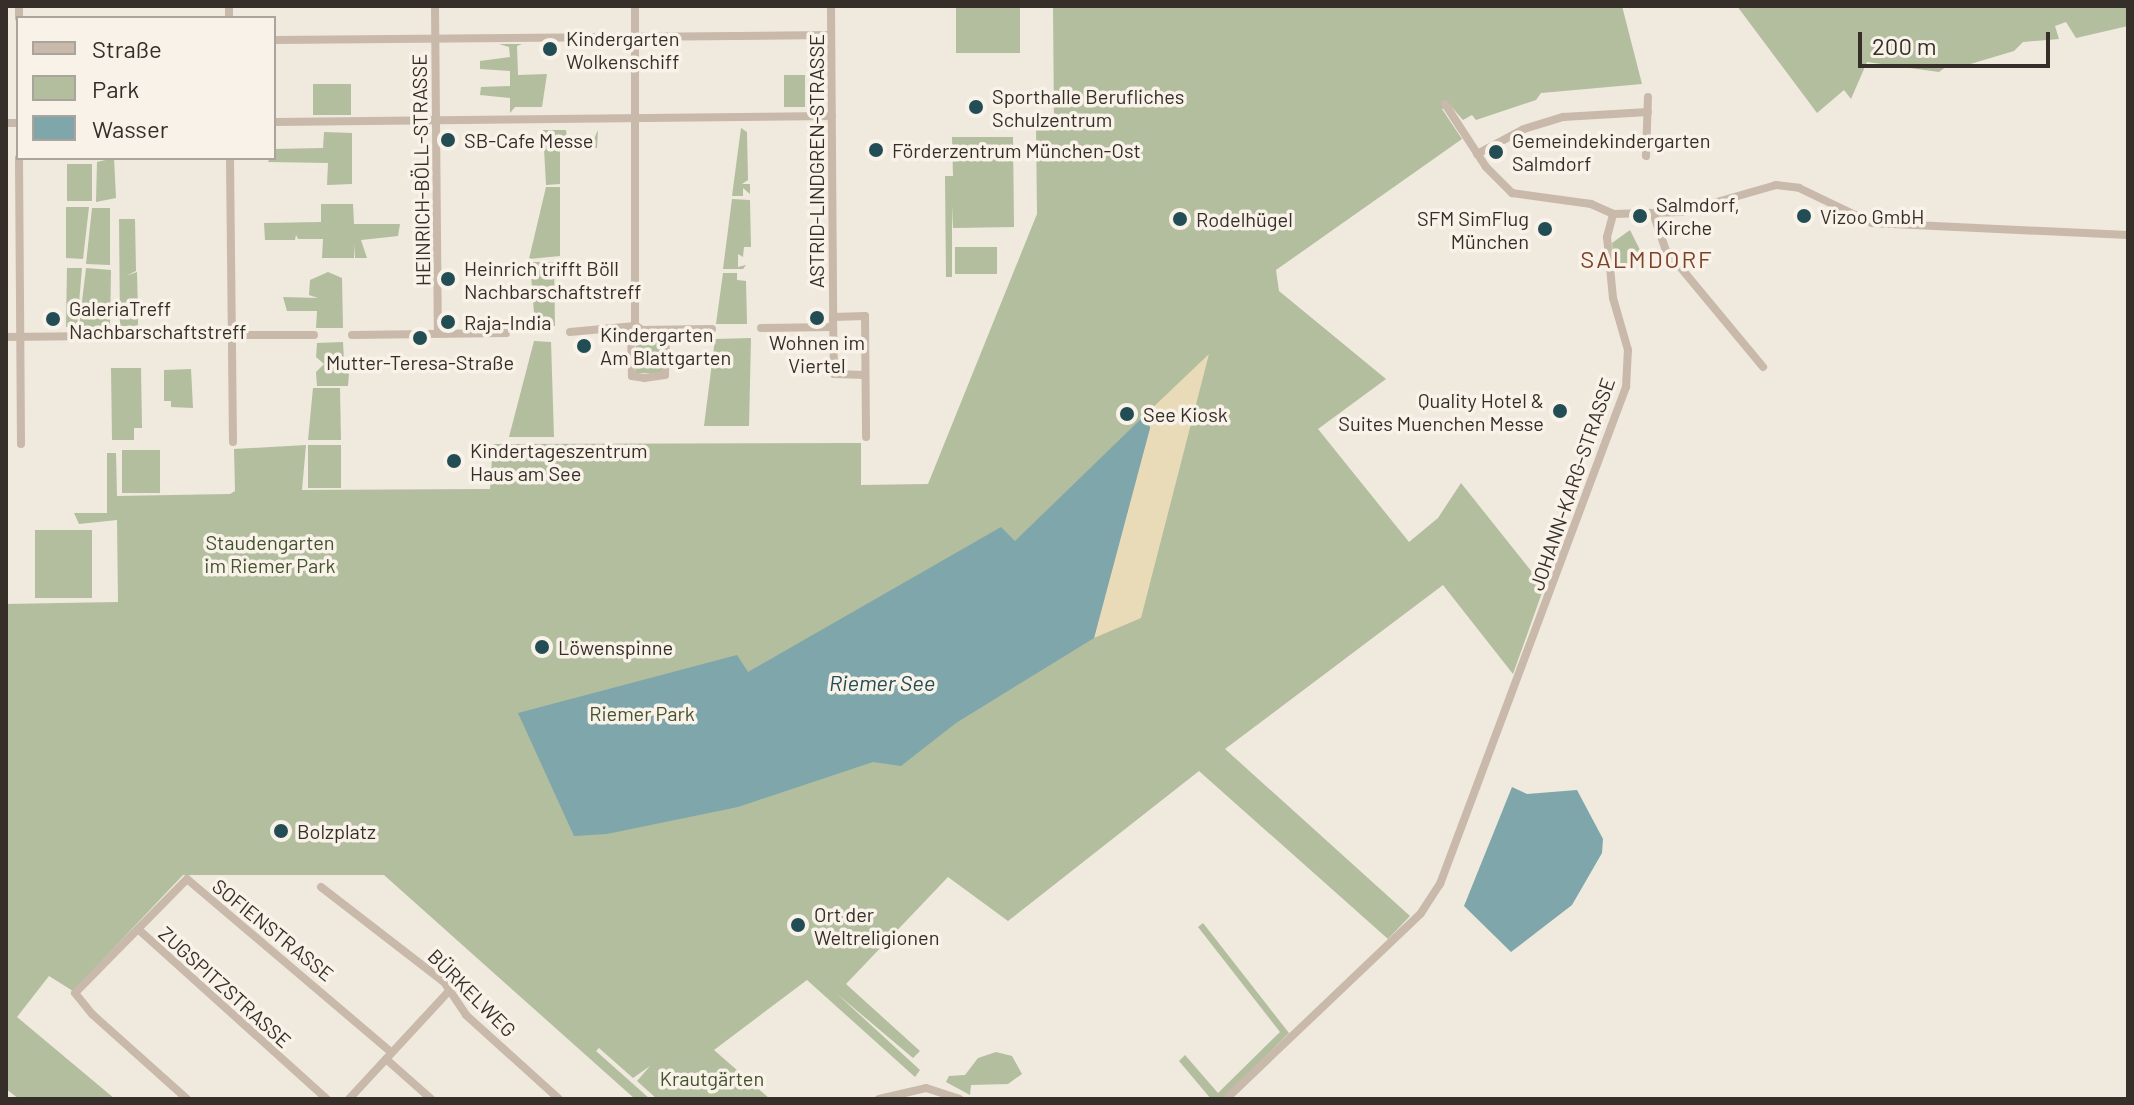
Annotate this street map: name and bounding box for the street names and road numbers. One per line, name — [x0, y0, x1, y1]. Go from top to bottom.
street label: ASTRID-LINDGREN-STRASSE — [804, 34, 828, 288]
street label: HEINRICH-BÖLL-STRASSE — [407, 54, 435, 286]
street label: JOHANN-KARG-STRASSE — [1524, 374, 1620, 594]
street label: SOFIENSTRASSE — [208, 874, 338, 986]
street label: ZUGSPITZSTRASSE — [154, 921, 296, 1053]
street label: BÜRKELWEG — [423, 944, 521, 1042]

